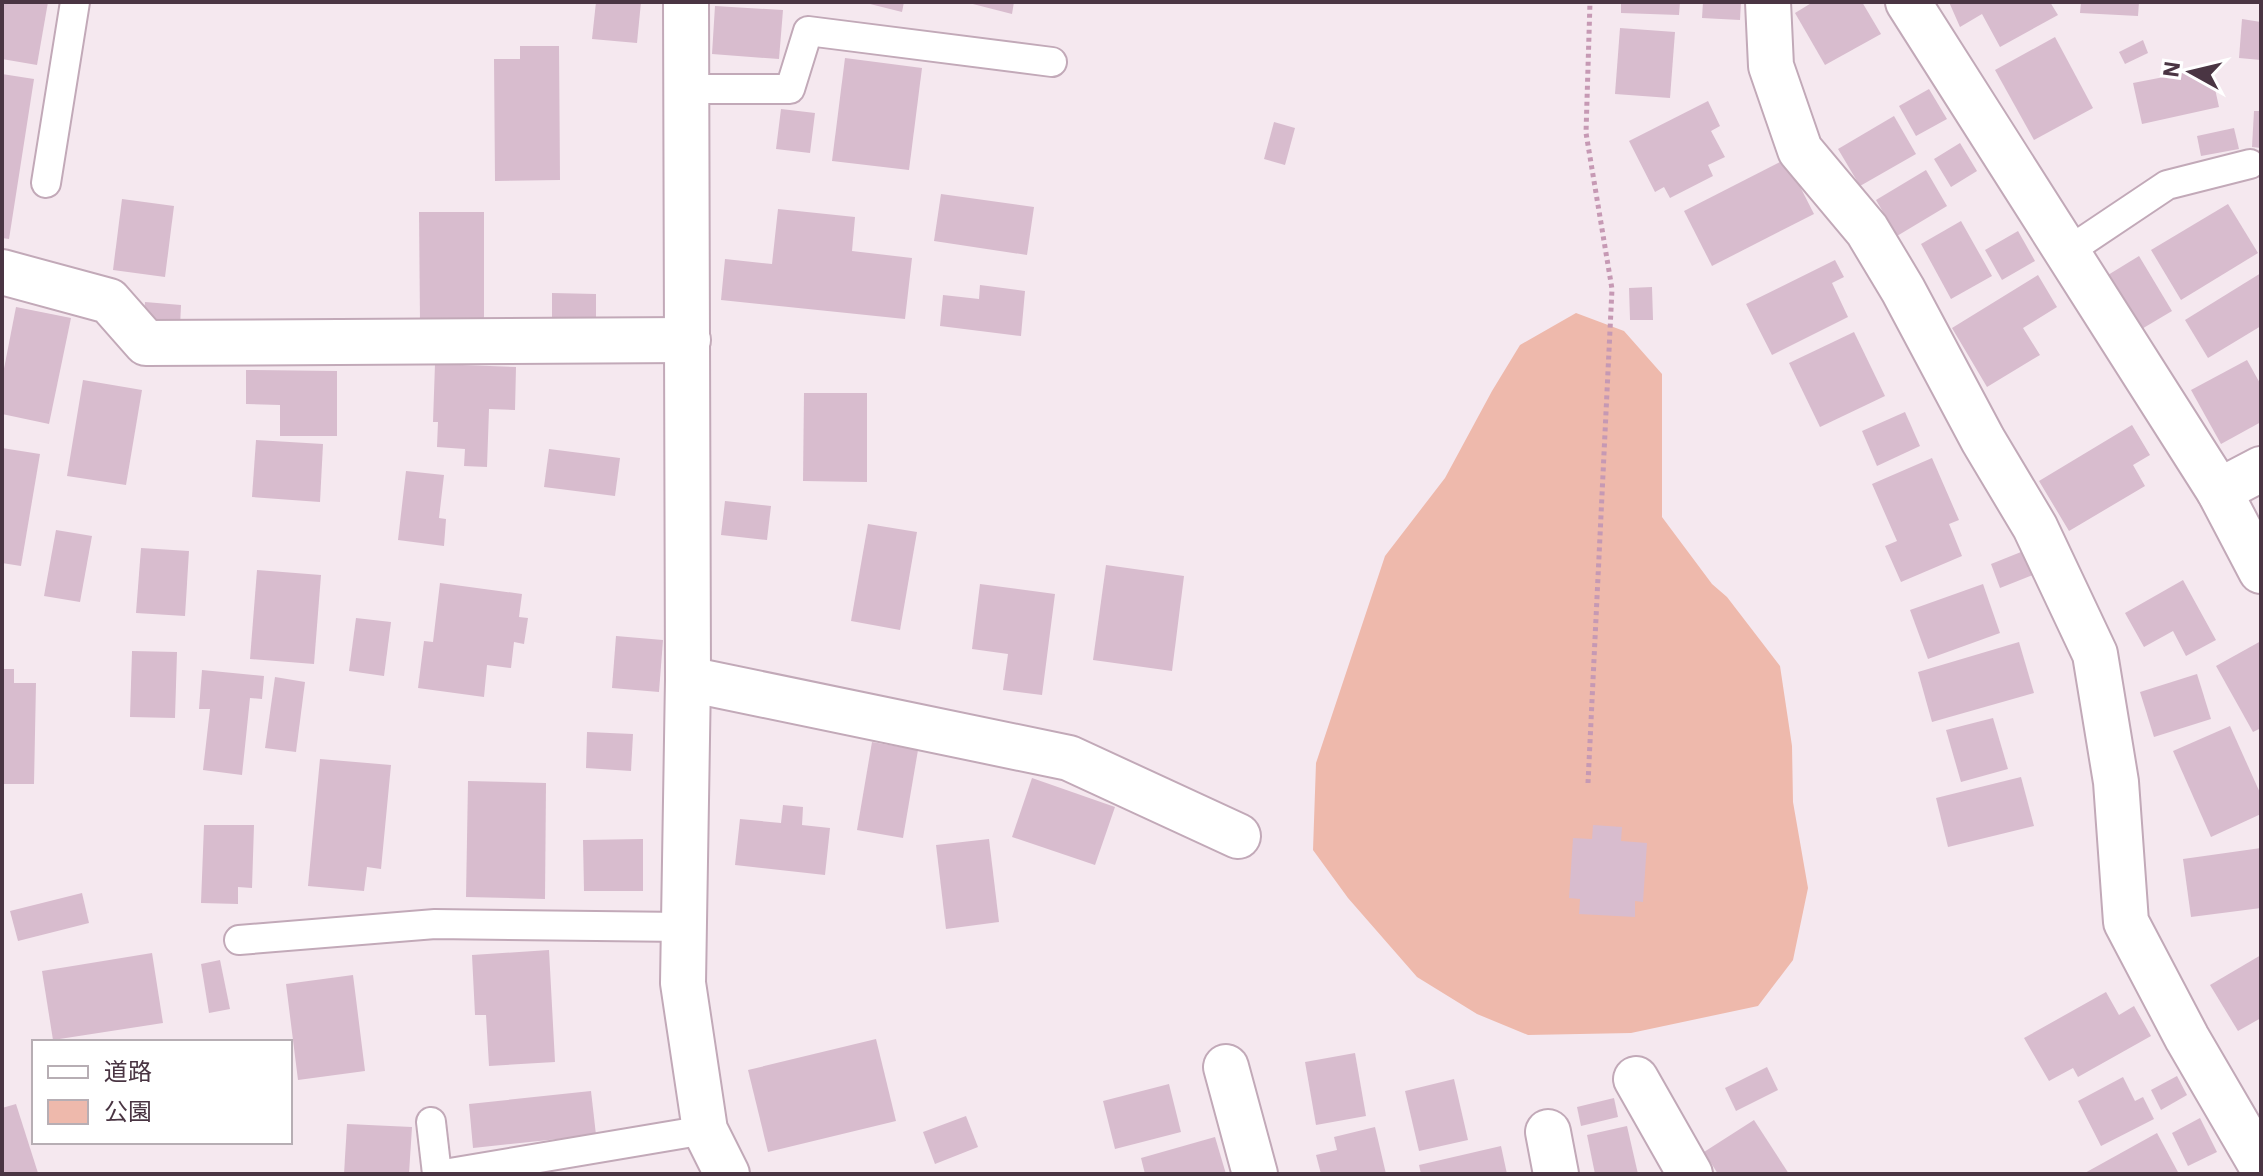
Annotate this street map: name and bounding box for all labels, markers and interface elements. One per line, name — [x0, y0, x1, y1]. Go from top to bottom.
north arrow — [2151, 32, 2231, 112]
text: N — [2155, 59, 2186, 79]
legend — [32, 1040, 292, 1144]
text: 道路 — [104, 1055, 152, 1087]
text: 公園 — [104, 1095, 152, 1127]

